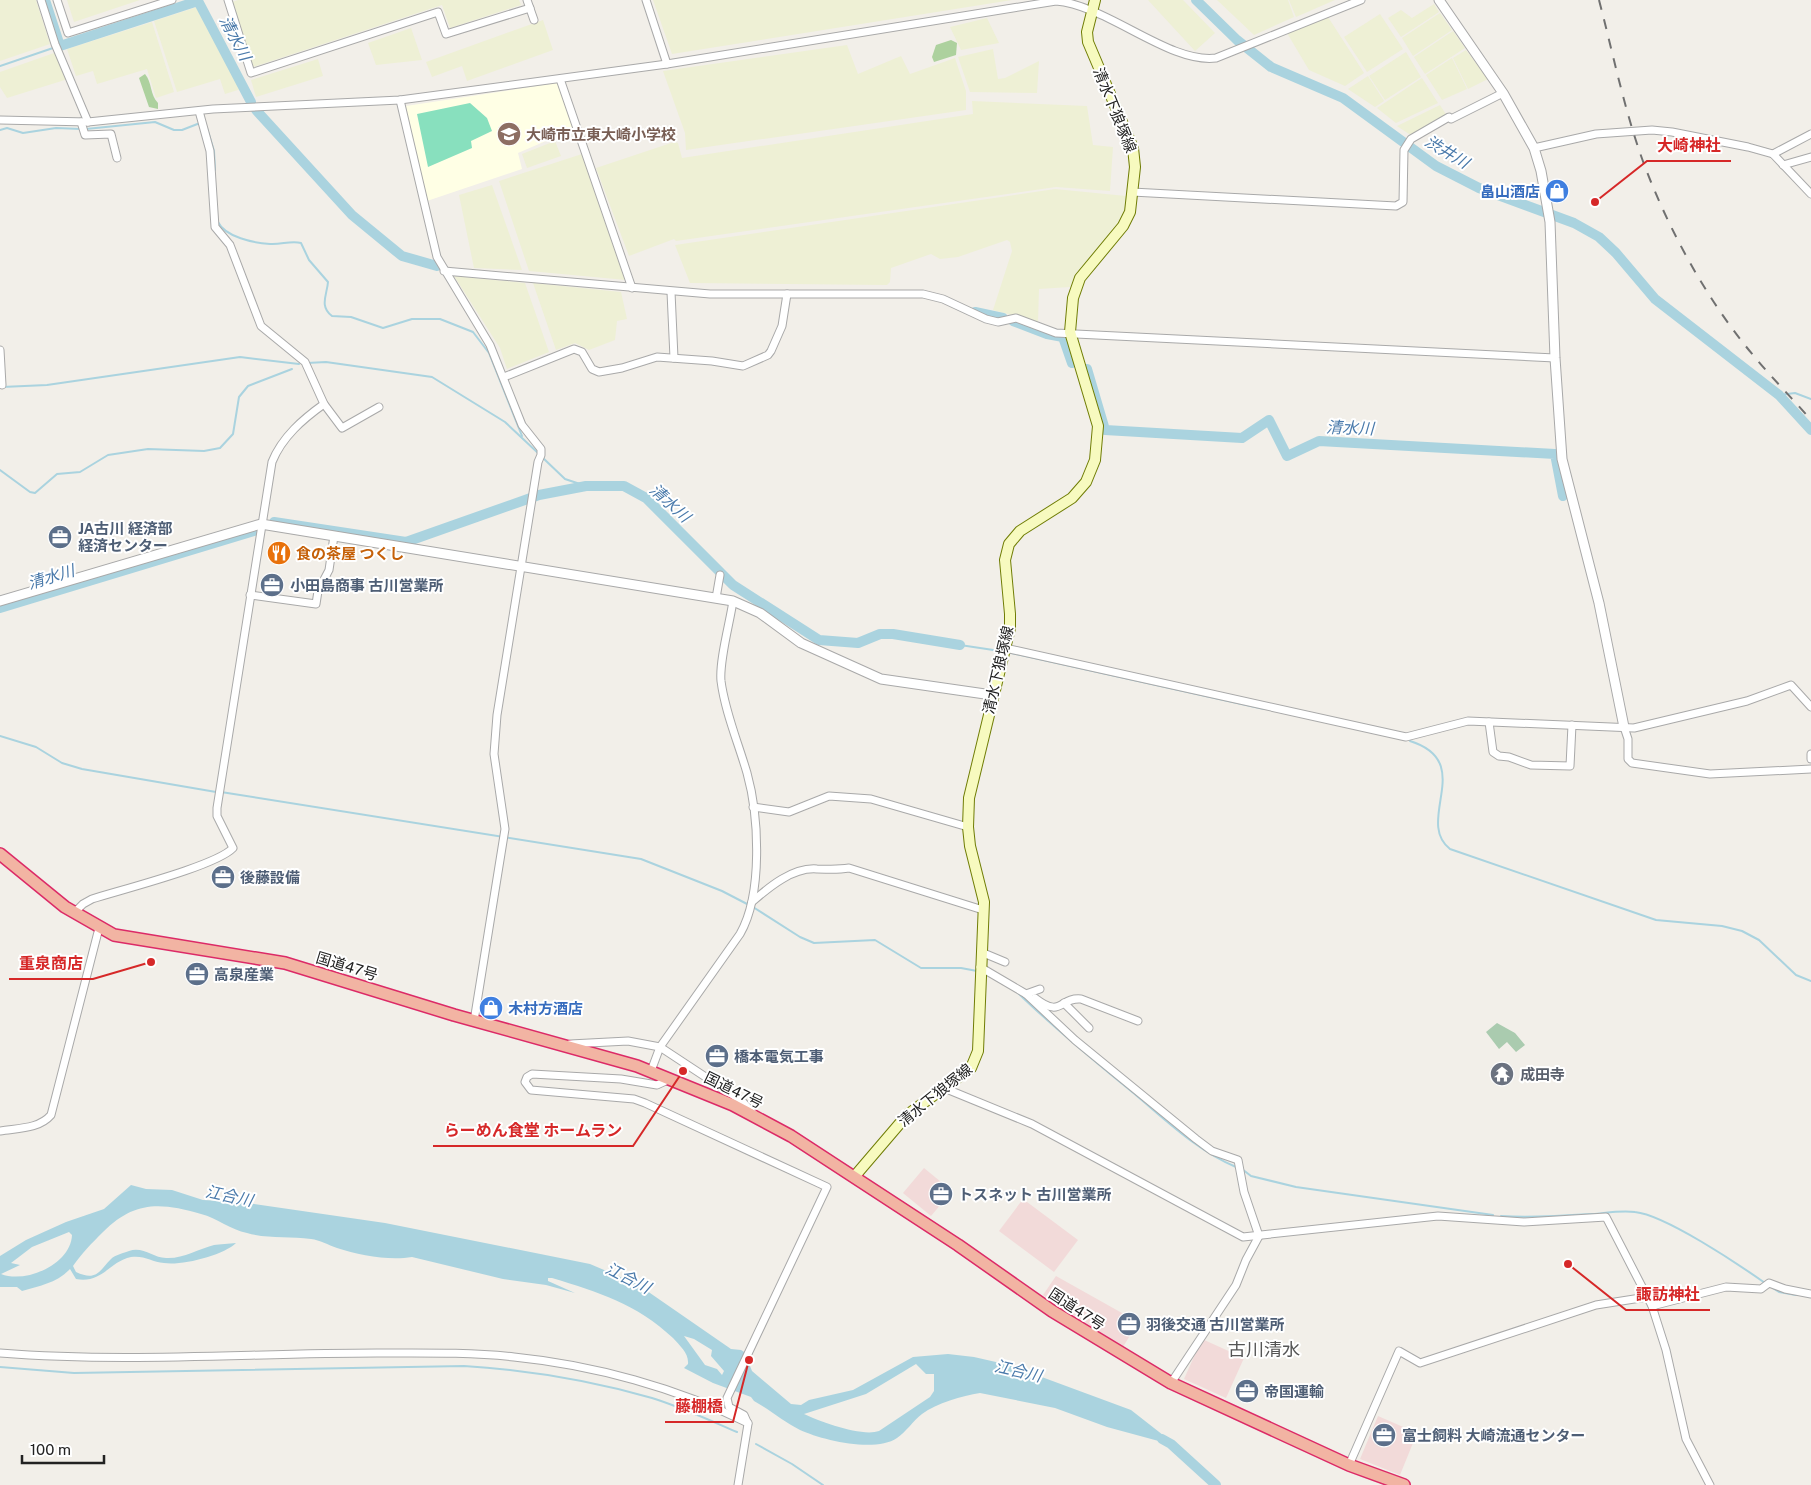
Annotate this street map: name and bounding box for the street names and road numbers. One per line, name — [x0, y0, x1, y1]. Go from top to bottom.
street label: 清水下狼塚線 — [1090, 65, 1140, 155]
street label: 清水下狼塚線 — [980, 624, 1016, 716]
street label: 国道47号 — [314, 949, 380, 983]
street label: 清水下狼塚線 — [895, 1060, 975, 1130]
street label: 国道47号 — [702, 1068, 766, 1112]
street label: 国道47号 — [1046, 1285, 1108, 1333]

